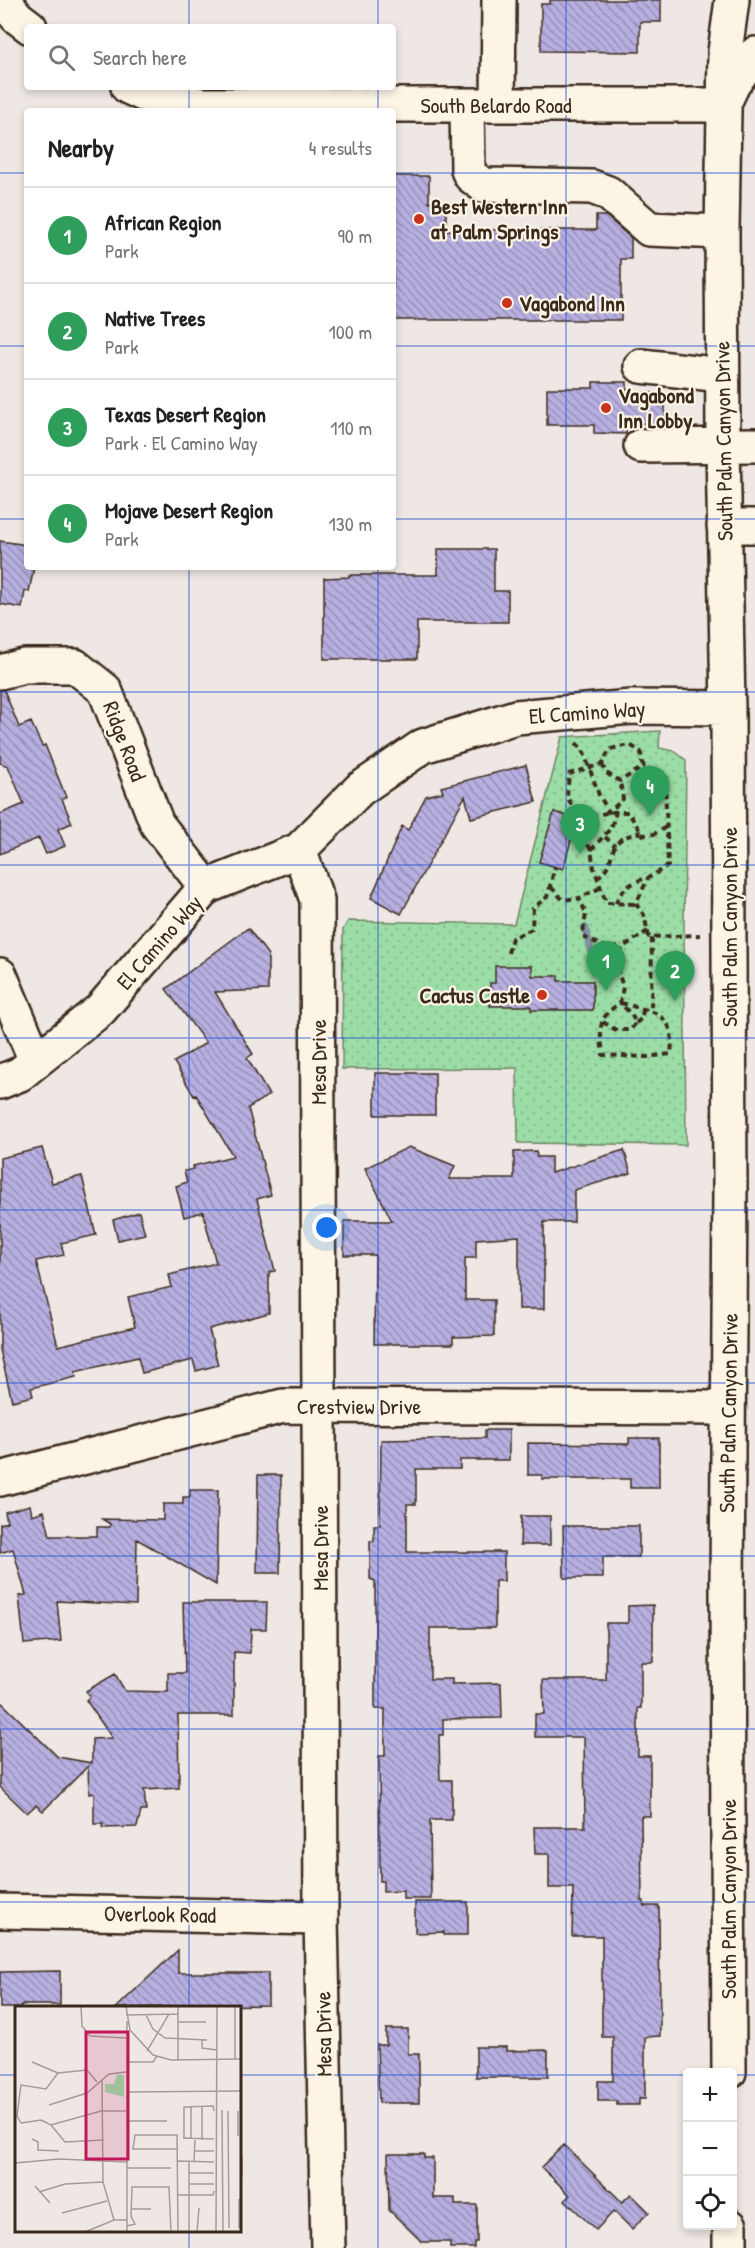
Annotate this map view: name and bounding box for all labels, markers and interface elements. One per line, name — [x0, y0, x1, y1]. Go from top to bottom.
search box — [24, 24, 396, 90]
icon: search — [45, 41, 78, 74]
text: Search here — [93, 42, 187, 72]
street label: South Belardo Road — [420, 90, 572, 120]
text: Nearby — [48, 130, 114, 165]
text: 4 results — [309, 134, 372, 161]
place label: Best Western Inn at Palm Springs — [431, 191, 568, 247]
text: African Region — [105, 207, 221, 237]
marker: Best Western Inn at Palm Springs — [412, 212, 426, 226]
text: 1 — [64, 222, 71, 249]
text: 90 m — [338, 222, 372, 249]
text: Park — [105, 237, 138, 264]
place label: Vagabond Inn — [519, 288, 625, 319]
marker: Vagabond Inn — [500, 296, 514, 310]
text: Native Trees — [105, 303, 205, 333]
text: 2 — [63, 318, 72, 345]
text: 100 m — [329, 318, 372, 345]
text: Park — [105, 333, 138, 360]
street label: South Palm Canyon Drive — [706, 341, 740, 541]
place label: Vagabond Inn Lobby — [618, 380, 694, 436]
text: Texas Desert Region — [105, 399, 266, 429]
marker: Vagabond Inn Lobby — [599, 401, 613, 415]
text: 3 — [63, 414, 72, 441]
text: 110 m — [330, 414, 372, 441]
text: Park · El Camino Way — [105, 429, 258, 456]
text: Mojave Desert Region — [105, 495, 273, 525]
text: 4 — [64, 510, 71, 537]
text: 130 m — [329, 510, 372, 537]
text: Park — [105, 525, 138, 552]
street label: El Camino Way — [528, 693, 646, 731]
street label: Ridge Road — [96, 697, 154, 786]
pin: 4 — [630, 766, 670, 816]
pin: 3 — [560, 804, 600, 854]
street label: South Palm Canyon Drive — [714, 827, 744, 1027]
street label: El Camino Way — [109, 888, 209, 996]
pin: 1 — [586, 942, 626, 991]
pin: 2 — [656, 952, 694, 1001]
place label: Cactus Castle — [420, 980, 530, 1010]
marker: Cactus Castle — [535, 988, 549, 1002]
street label: Mesa Drive — [303, 1019, 333, 1105]
your location — [312, 1213, 341, 1242]
street label: South Palm Canyon Drive — [711, 1313, 745, 1513]
street label: Crestview Drive — [297, 1391, 421, 1421]
street label: Mesa Drive — [305, 1505, 335, 1591]
street label: South Palm Canyon Drive — [713, 1799, 743, 1999]
street label: Overlook Road — [104, 1898, 217, 1930]
street label: Mesa Drive — [307, 1991, 339, 2077]
inset map — [15, 2006, 242, 2233]
map controls — [683, 2068, 737, 2230]
button: + — [683, 2068, 737, 2122]
button: − — [683, 2122, 737, 2176]
button: locate — [683, 2176, 737, 2230]

